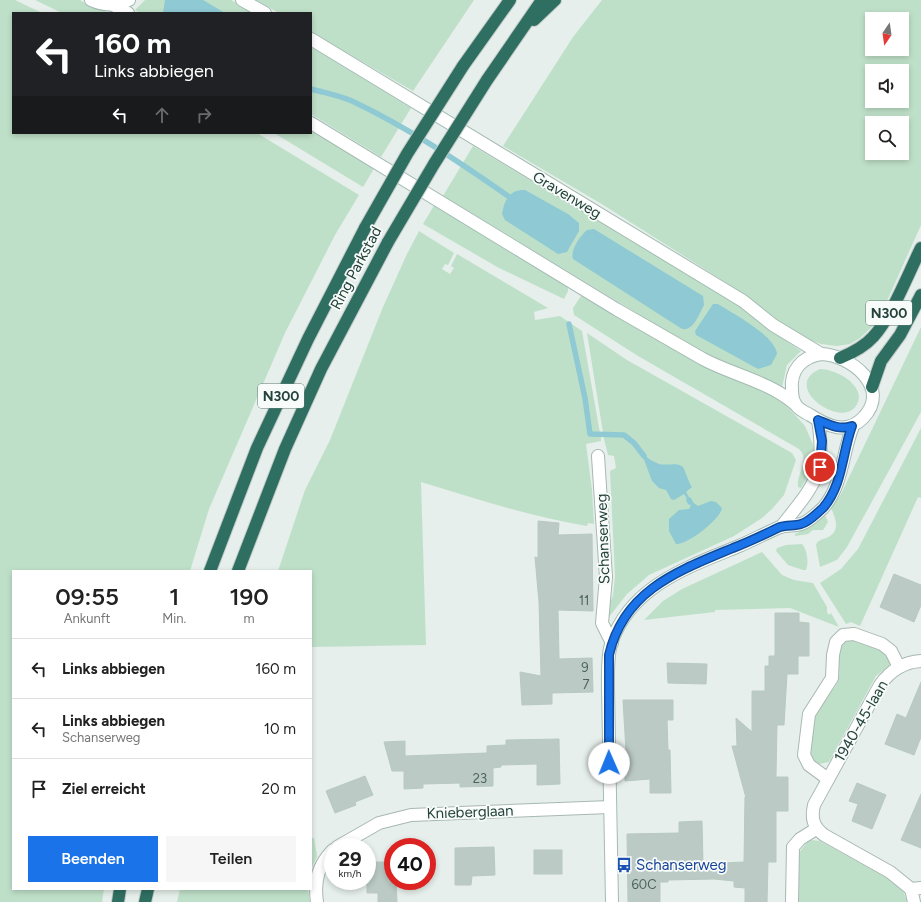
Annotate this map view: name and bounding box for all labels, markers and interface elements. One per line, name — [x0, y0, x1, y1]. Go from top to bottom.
north arrow — [865, 12, 909, 56]
map controls — [865, 12, 909, 160]
text: 160 m — [94, 26, 171, 60]
icon: left — [28, 28, 80, 80]
text: Links abbiegen — [94, 60, 214, 82]
button: sound — [865, 64, 909, 108]
icon: left — [109, 104, 131, 126]
icon: ahead — [151, 104, 173, 126]
icon: right — [193, 104, 215, 126]
button: search — [865, 116, 909, 160]
street label: Gravenweg — [530, 168, 604, 222]
street label: Ring Parkstad — [327, 223, 385, 313]
road number: N300 — [866, 301, 912, 325]
road number: N300 — [258, 384, 304, 408]
pin — [803, 450, 837, 484]
icon: arrive — [809, 456, 831, 478]
street label: Schanserweg — [592, 493, 614, 585]
text: 09:55 — [55, 582, 119, 611]
text: 1 — [169, 582, 179, 611]
text: 190 — [229, 582, 269, 611]
house number: 11 — [579, 593, 589, 608]
text: Ankunft — [64, 611, 110, 626]
text: Min. — [162, 611, 186, 626]
text: m — [244, 611, 255, 626]
icon: left — [28, 658, 50, 680]
text: Links abbiegen — [62, 660, 165, 678]
text: 160 m — [255, 660, 296, 678]
house number: 9 — [581, 660, 589, 675]
house number: 7 — [583, 677, 590, 692]
street label: 1940-45-laan — [830, 677, 892, 765]
text: Links abbiegen — [62, 712, 165, 730]
icon: left — [28, 718, 50, 740]
text: 10 m — [264, 720, 296, 738]
text: Schanserweg — [62, 730, 140, 745]
position arrow — [588, 742, 630, 784]
house number: 23 — [473, 771, 487, 786]
icon: arrive — [28, 778, 50, 800]
text: Ziel erreicht — [62, 780, 146, 798]
text: 20 m — [262, 780, 296, 798]
street label: Knieberglaan — [426, 801, 514, 823]
button: Beenden — [28, 836, 158, 882]
button: Teilen — [166, 836, 296, 882]
speed limit sign: 40 — [384, 838, 436, 890]
text: 29 — [338, 847, 362, 871]
bus stop icon: Schanserweg — [615, 856, 633, 874]
place label: Schanserweg — [636, 856, 727, 874]
text: km/h — [339, 867, 361, 880]
house number: 60C — [631, 877, 657, 892]

